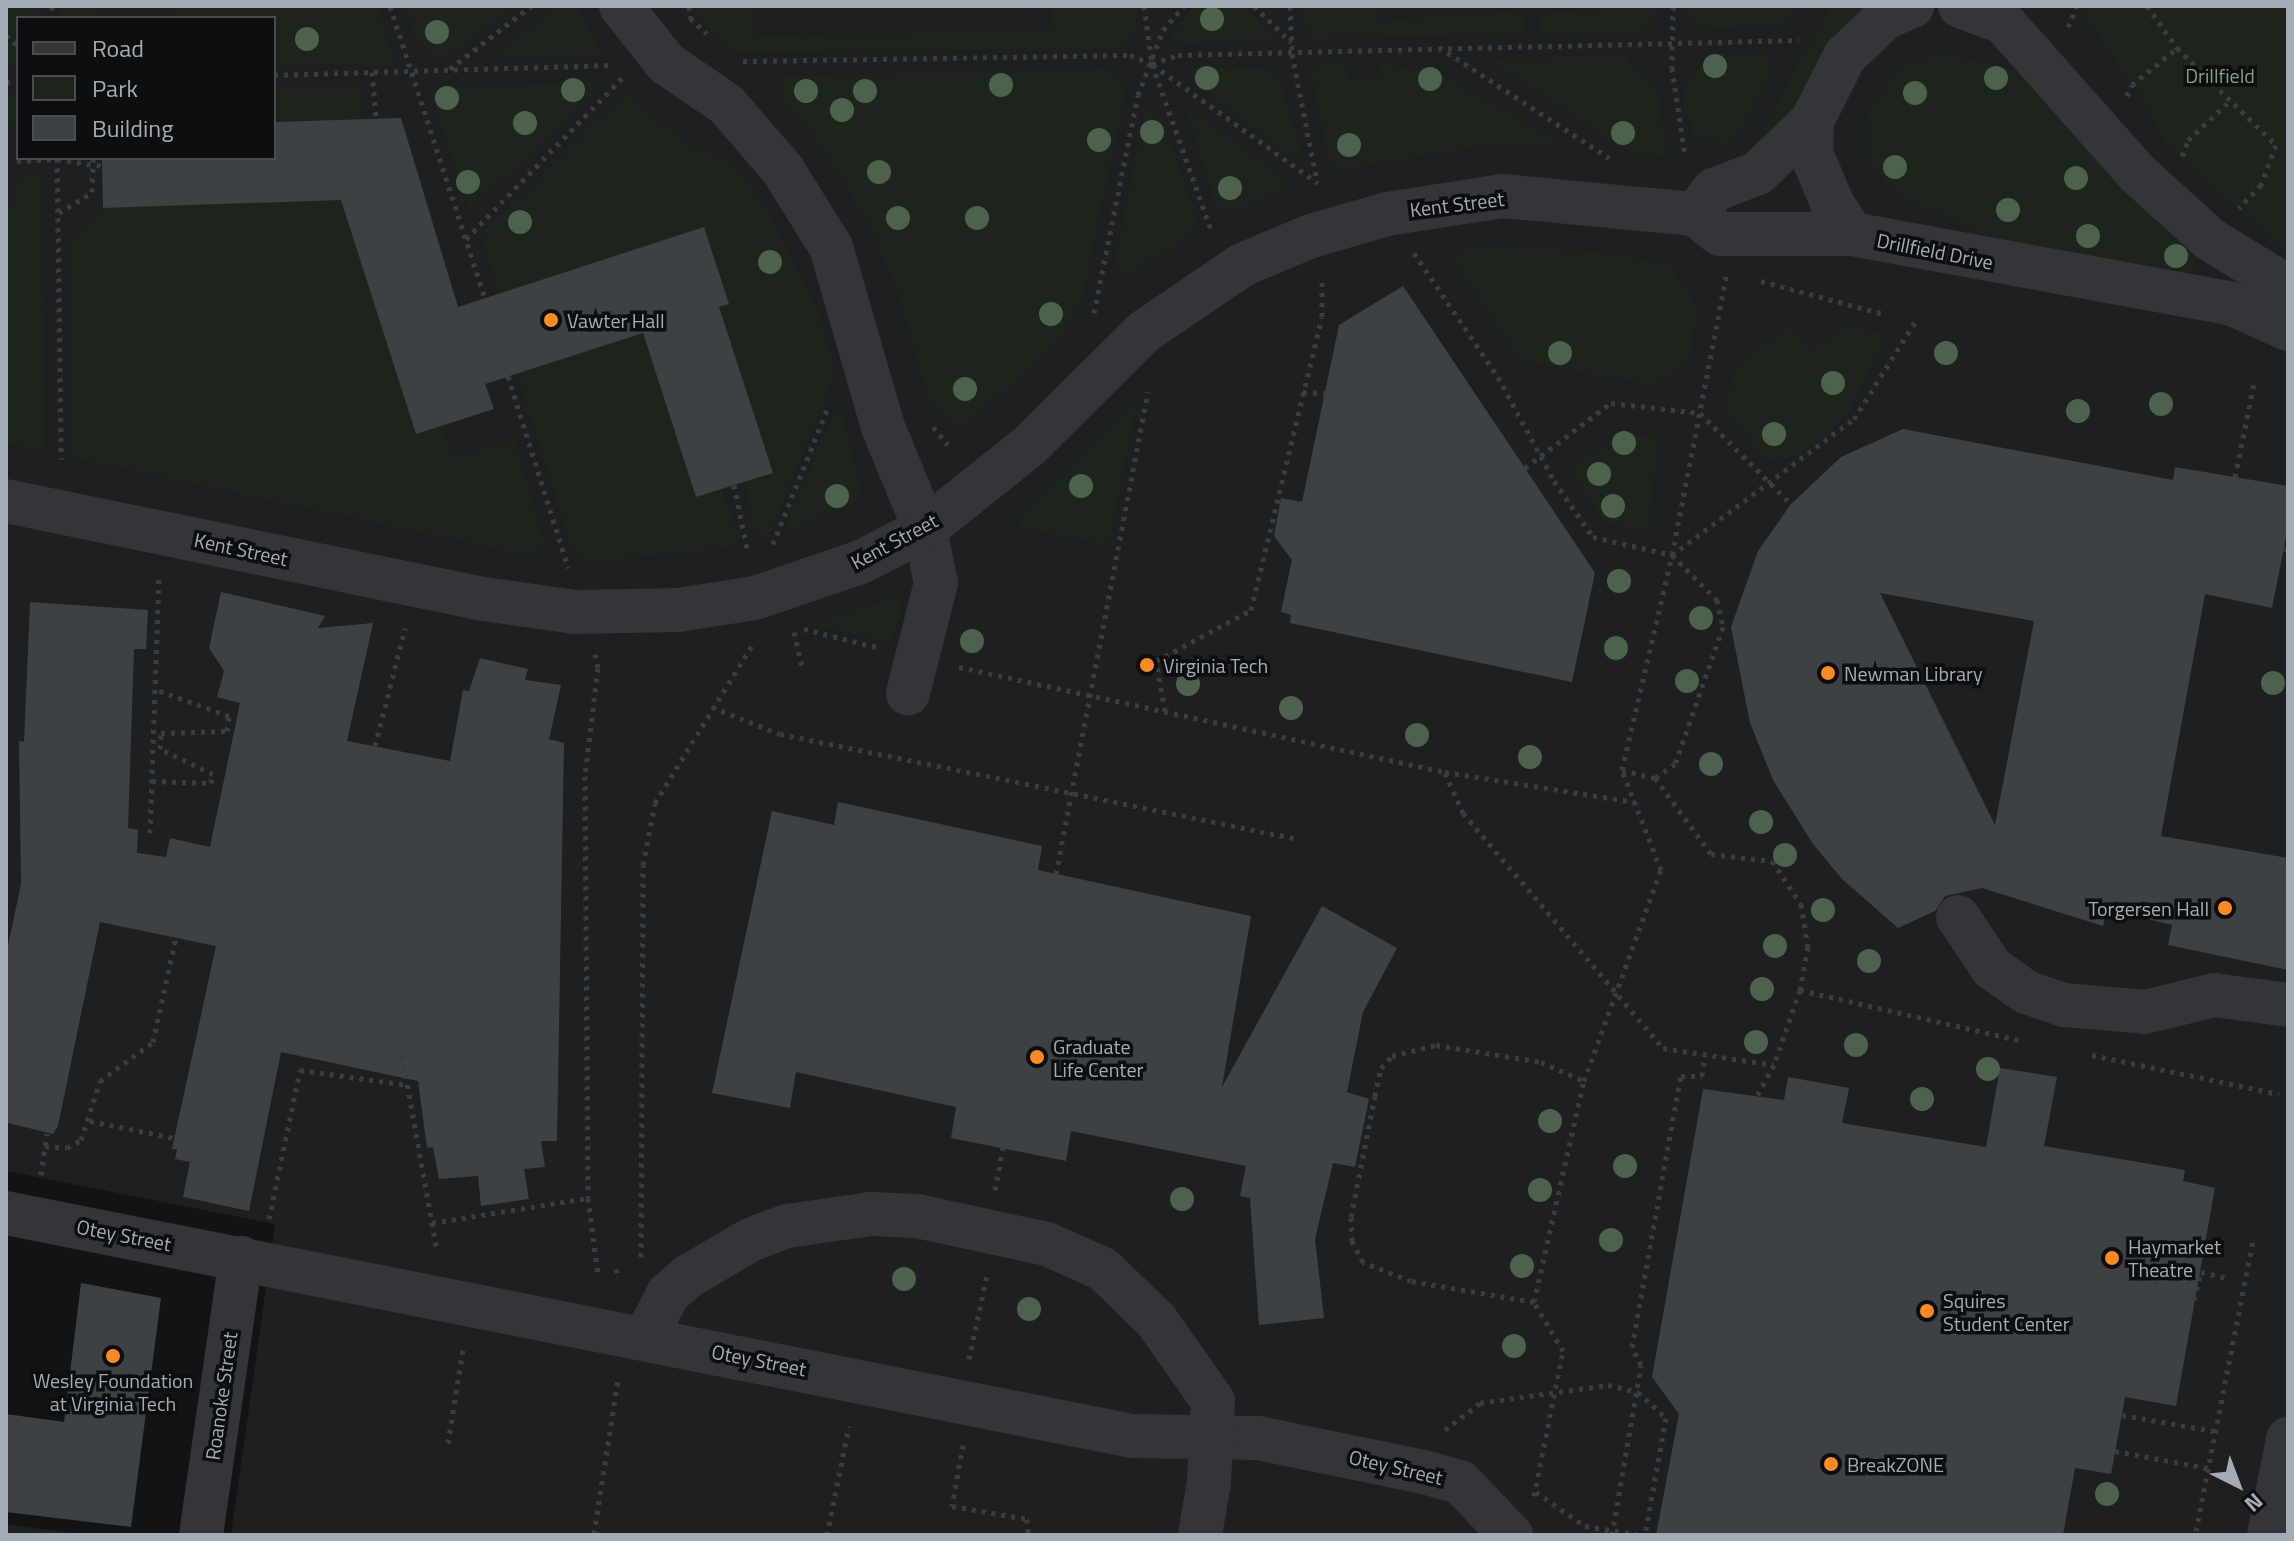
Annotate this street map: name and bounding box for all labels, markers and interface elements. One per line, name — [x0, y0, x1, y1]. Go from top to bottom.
legend — [16, 16, 276, 160]
text: Road — [92, 30, 144, 66]
park label: Drillfield — [2185, 63, 2255, 87]
text: Park — [92, 70, 138, 106]
text: Building — [92, 110, 174, 146]
street label: Kent Street — [1408, 186, 1506, 222]
street label: Drillfield Drive — [1875, 228, 1995, 274]
place label: Vawter Hall — [567, 308, 665, 332]
marker: Vawter Hall — [542, 311, 560, 329]
street label: Kent Street — [846, 508, 942, 574]
street label: Kent Street — [192, 527, 290, 571]
place label: Virginia Tech — [1163, 653, 1268, 677]
marker: Virginia Tech — [1138, 656, 1156, 674]
place label: Newman Library — [1844, 661, 1983, 685]
marker: Newman Library — [1819, 664, 1837, 682]
place label: Torgersen Hall — [2088, 896, 2209, 920]
marker: Torgersen Hall — [2216, 899, 2234, 917]
place label: Graduate Life Center — [1053, 1034, 1143, 1081]
marker: Graduate Life Center — [1028, 1048, 1046, 1066]
street label: Otey Street — [75, 1214, 173, 1256]
place label: Haymarket Theatre — [2128, 1234, 2221, 1281]
marker: Haymarket Theatre — [2103, 1249, 2121, 1267]
place label: Squires Student Center — [1943, 1288, 2070, 1335]
marker: Squires Student Center — [1918, 1302, 1936, 1320]
street label: Roanoke Street — [200, 1330, 242, 1462]
street label: Otey Street — [710, 1339, 808, 1381]
marker: Wesley Foundation at Virginia Tech — [104, 1347, 122, 1365]
place label: Wesley Foundation at Virginia Tech — [33, 1368, 193, 1415]
street label: Otey Street — [1347, 1445, 1445, 1489]
north arrow — [2198, 1445, 2278, 1525]
place label: BreakZONE — [1847, 1452, 1944, 1476]
marker: BreakZONE — [1822, 1455, 1840, 1473]
text: N — [2237, 1485, 2271, 1521]

